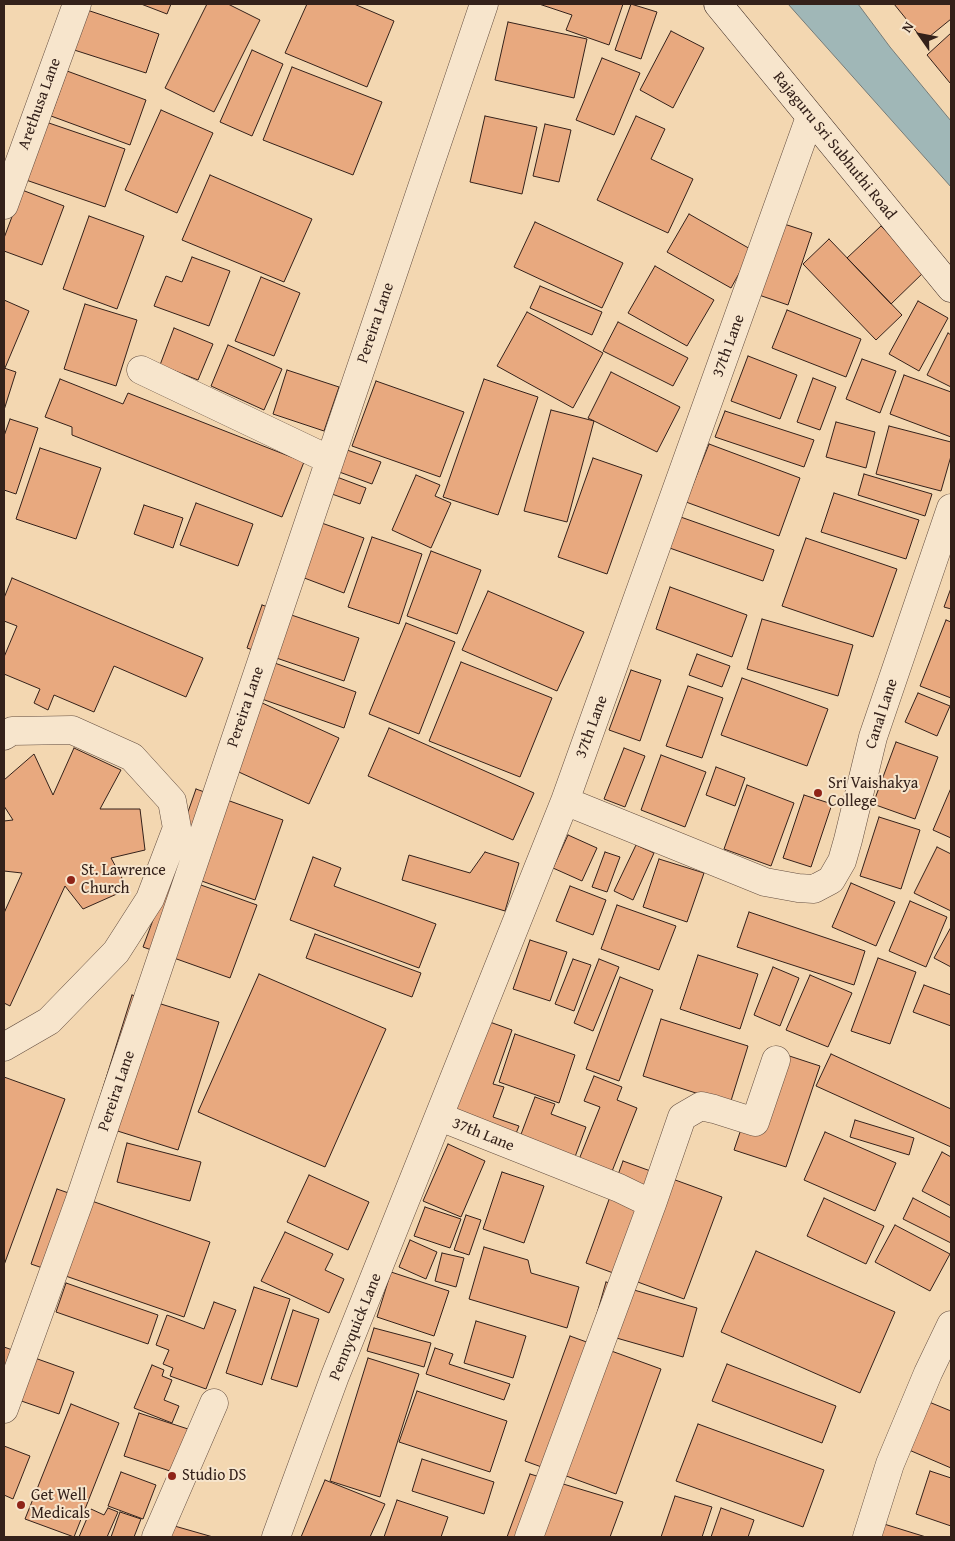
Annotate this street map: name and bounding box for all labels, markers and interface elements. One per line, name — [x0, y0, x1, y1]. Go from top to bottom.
north arrow — [895, 10, 945, 60]
text: N — [896, 17, 918, 36]
street label: Arethusa Lane — [15, 56, 65, 152]
street label: Rajaguru Sri Subhuthi Road — [768, 68, 900, 224]
street label: Pereira Lane — [353, 280, 399, 366]
street label: 37th Lane — [709, 312, 749, 380]
street label: Pereira Lane — [223, 664, 269, 750]
street label: Canal Lane — [862, 676, 902, 752]
street label: 37th Lane — [572, 693, 612, 761]
place label: Sri Vaishakya College — [828, 774, 918, 812]
marker: Sri Vaishakya College — [812, 787, 824, 799]
place label: St. Lawrence Church — [81, 861, 166, 899]
marker: St. Lawrence Church — [65, 874, 77, 886]
street label: Pereira Lane — [94, 1048, 140, 1134]
street label: 37th Lane — [449, 1114, 517, 1156]
street label: Pennyquick Lane — [326, 1271, 386, 1383]
place label: Studio DS — [182, 1466, 246, 1486]
marker: Studio DS — [166, 1470, 178, 1482]
place label: Get Well Medicals — [31, 1486, 90, 1524]
marker: Get Well Medicals — [15, 1499, 27, 1511]

